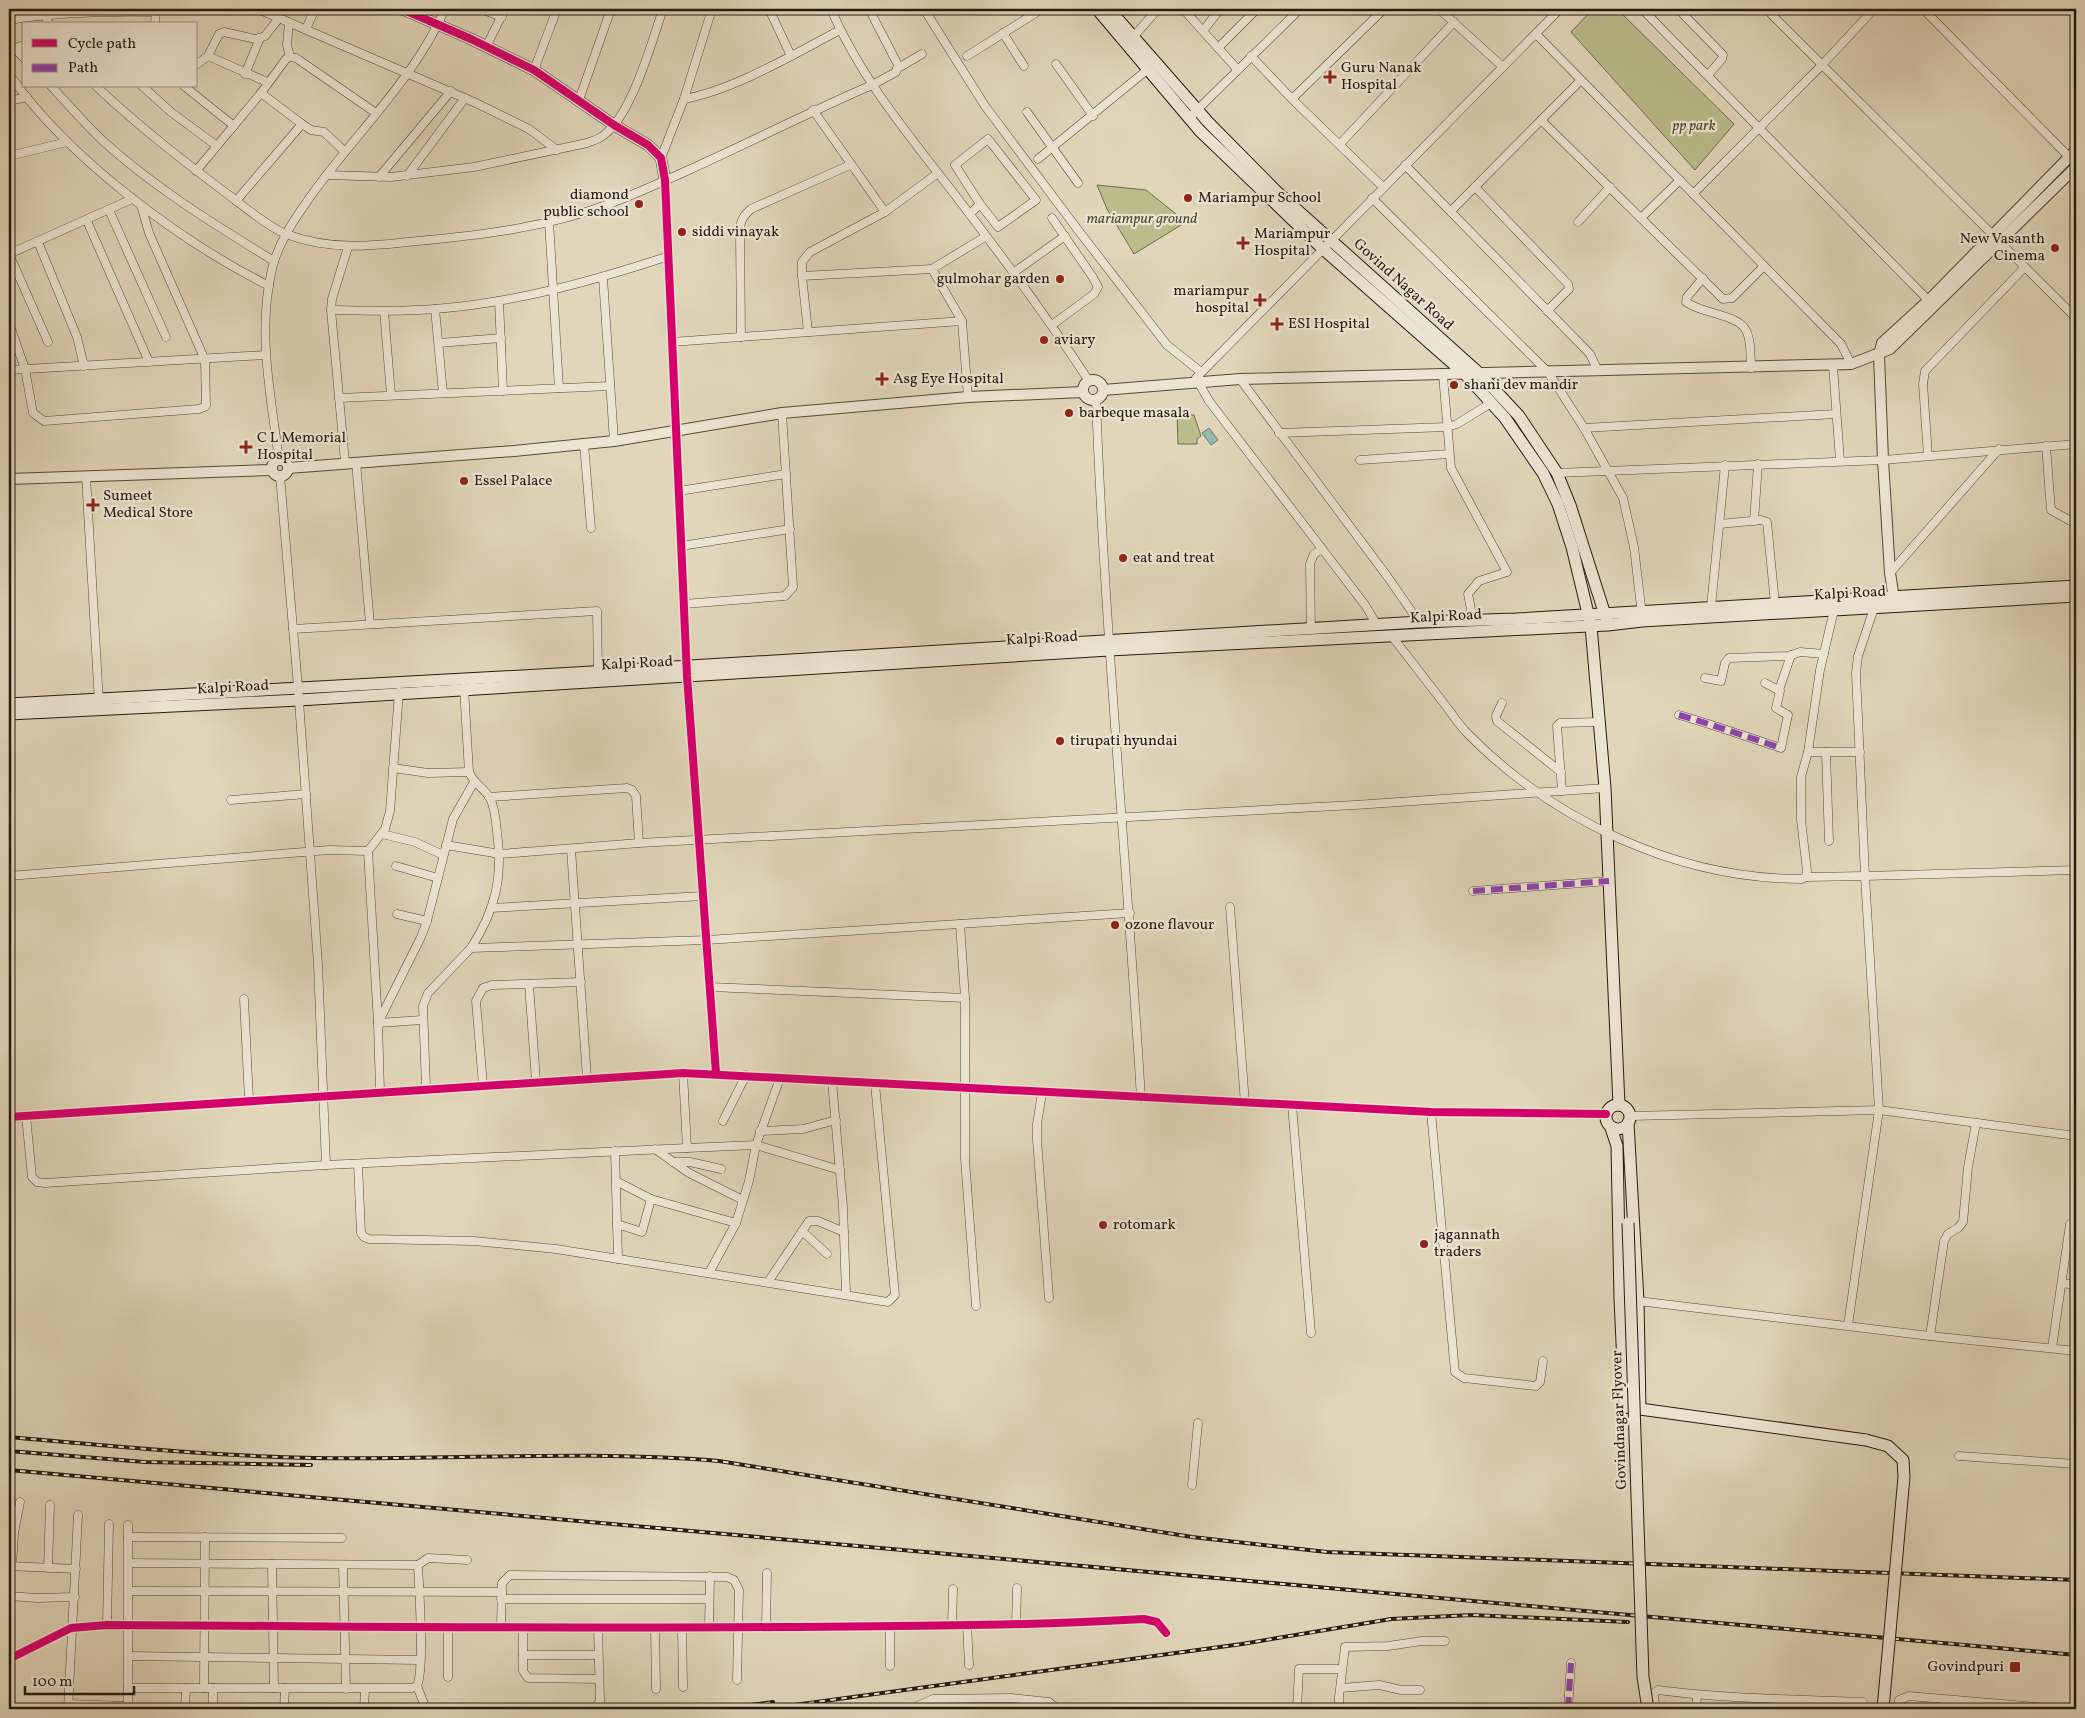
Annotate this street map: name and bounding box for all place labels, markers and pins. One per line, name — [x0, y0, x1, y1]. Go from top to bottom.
place label: Guru Nanak Hospital — [1341, 58, 1421, 96]
marker: Guru Nanak Hospital — [1323, 70, 1337, 84]
place label: diamond public school — [543, 185, 629, 223]
place label: Mariampur School — [1198, 188, 1321, 209]
marker: Mariampur School — [1182, 192, 1194, 204]
marker: diamond public school — [633, 198, 645, 210]
place label: siddi vinayak — [692, 222, 779, 243]
place label: Mariampur Hospital — [1254, 224, 1330, 262]
marker: siddi vinayak — [676, 226, 688, 238]
place label: New Vasanth Cinema — [1960, 229, 2045, 267]
marker: Mariampur Hospital — [1236, 236, 1250, 250]
marker: New Vasanth Cinema — [2049, 242, 2061, 254]
place label: gulmohar garden — [937, 269, 1050, 290]
marker: gulmohar garden — [1054, 273, 1066, 285]
place label: mariampur hospital — [1173, 281, 1249, 319]
marker: mariampur hospital — [1253, 293, 1267, 307]
place label: ESI Hospital — [1288, 314, 1370, 335]
marker: ESI Hospital — [1270, 317, 1284, 331]
place label: aviary — [1054, 330, 1095, 351]
marker: aviary — [1038, 334, 1050, 346]
place label: Asg Eye Hospital — [893, 369, 1004, 390]
marker: Asg Eye Hospital — [875, 372, 889, 386]
place label: shani dev mandir — [1464, 375, 1578, 396]
marker: shani dev mandir — [1448, 379, 1460, 391]
place label: barbeque masala — [1079, 403, 1190, 424]
marker: barbeque masala — [1063, 407, 1075, 419]
place label: C L Memorial Hospital — [257, 428, 346, 466]
marker: C L Memorial Hospital — [239, 440, 253, 454]
place label: Essel Palace — [474, 471, 552, 492]
marker: Essel Palace — [458, 475, 470, 487]
place label: Sumeet Medical Store — [103, 486, 193, 524]
marker: Sumeet Medical Store — [87, 499, 99, 511]
place label: eat and treat — [1133, 548, 1215, 569]
marker: eat and treat — [1117, 552, 1129, 564]
place label: tirupati hyundai — [1070, 731, 1177, 752]
marker: tirupati hyundai — [1054, 735, 1066, 747]
place label: ozone flavour — [1125, 915, 1214, 936]
marker: ozone flavour — [1109, 919, 1121, 931]
place label: rotomark — [1113, 1215, 1176, 1236]
marker: rotomark — [1097, 1219, 1109, 1231]
place label: jagannath traders — [1434, 1225, 1500, 1263]
marker: jagannath traders — [1418, 1238, 1430, 1250]
place label: Govindpuri — [1927, 1657, 2004, 1678]
marker: Govindpuri — [2008, 1660, 2022, 1674]

